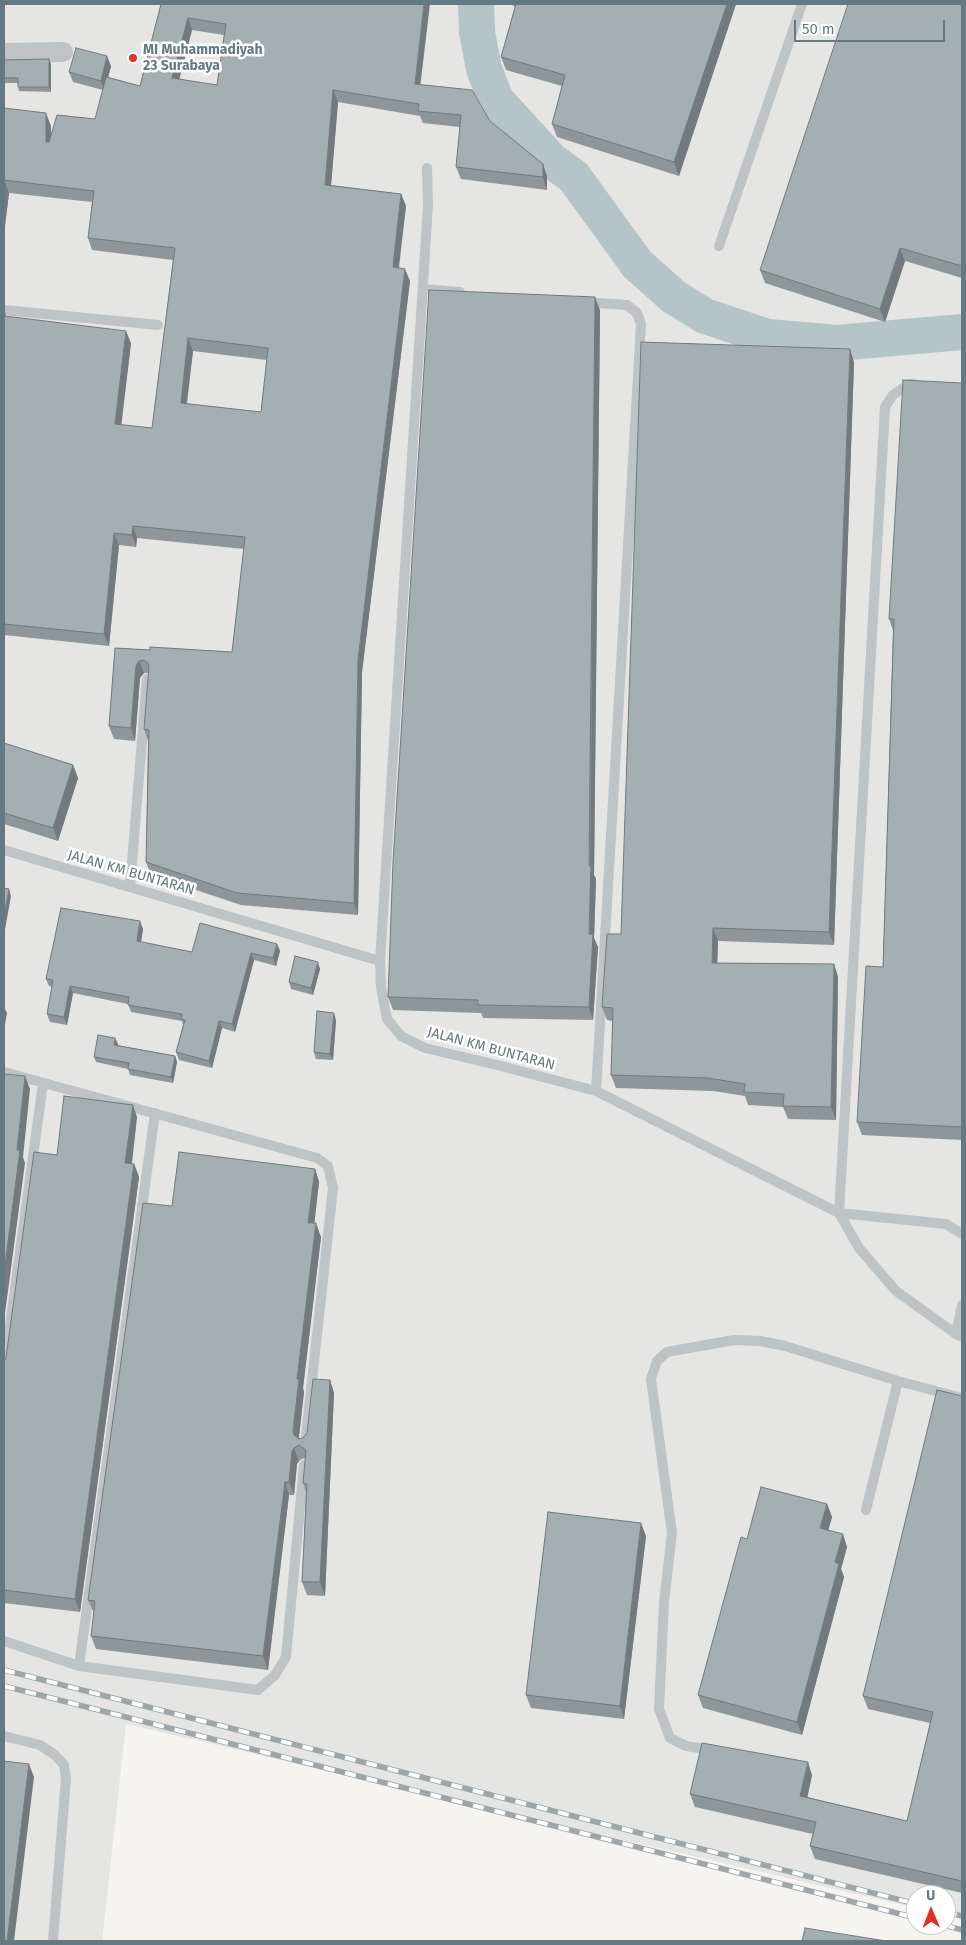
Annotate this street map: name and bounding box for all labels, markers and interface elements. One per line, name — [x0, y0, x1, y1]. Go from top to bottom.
scale bar — [796, 10, 947, 42]
text: 50 m — [802, 20, 835, 38]
place label: MI Muhammadiyah 23 Surabaya — [143, 42, 263, 74]
marker: MI Muhammadiyah 23 Surabaya — [127, 52, 139, 64]
street label: JALAN KM BUNTARAN — [66, 847, 196, 899]
street label: JALAN KM BUNTARAN — [425, 1024, 557, 1074]
north arrow — [906, 1885, 956, 1935]
text: U — [926, 1887, 935, 1904]

